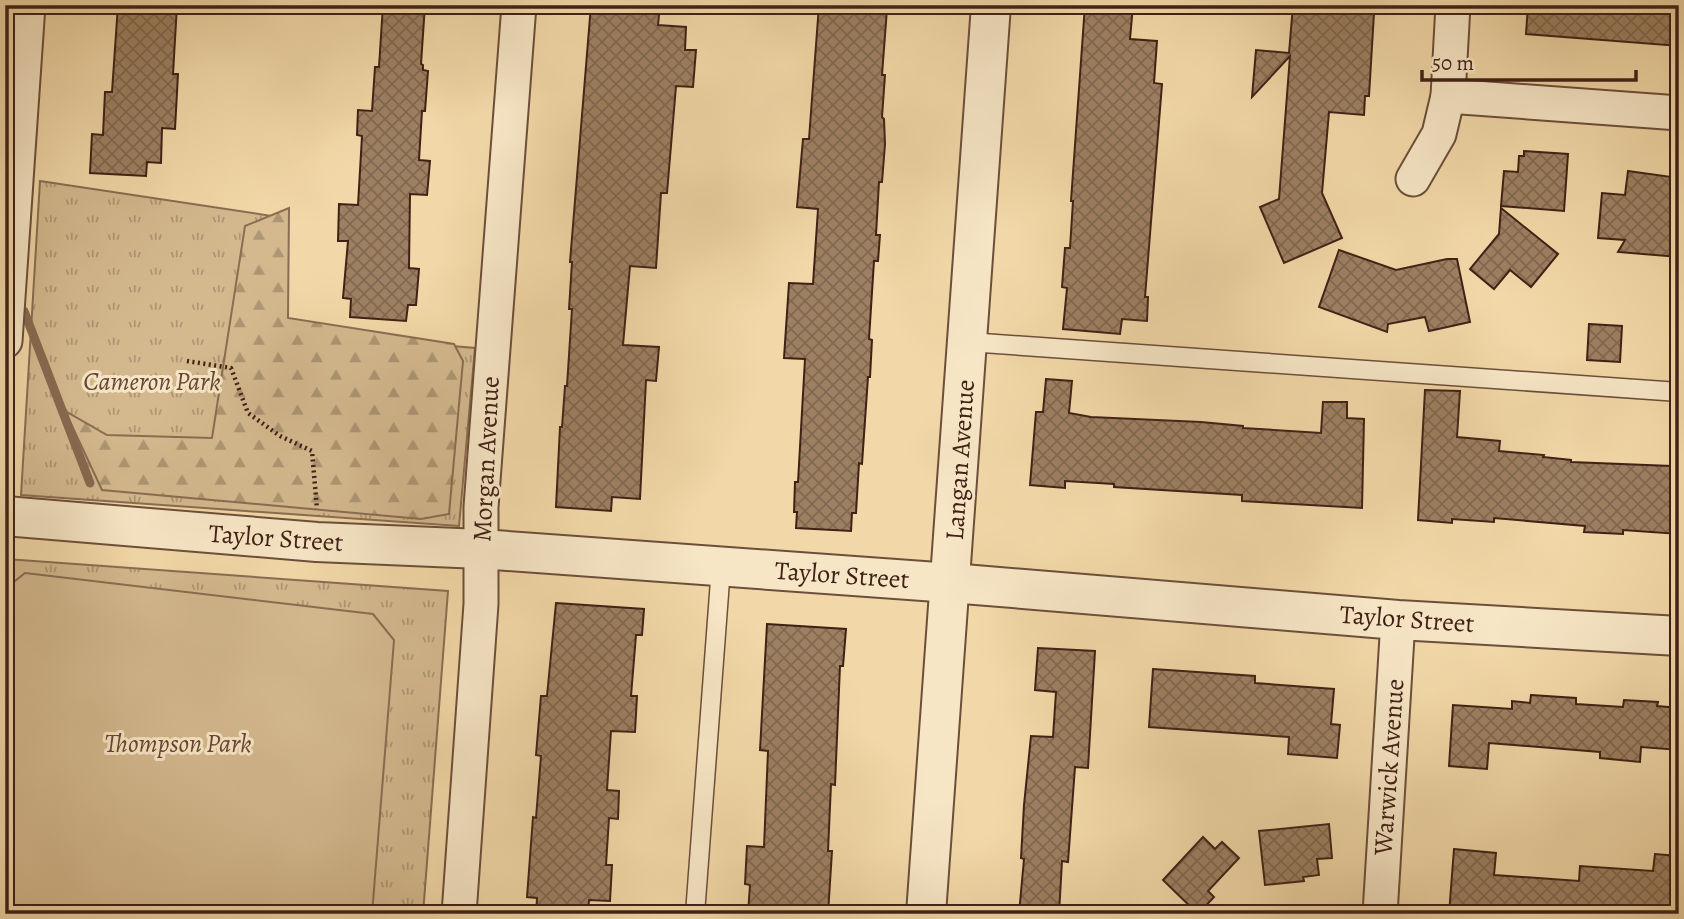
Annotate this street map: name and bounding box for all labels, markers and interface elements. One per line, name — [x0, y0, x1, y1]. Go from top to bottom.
scale bar — [1422, 38, 1635, 82]
text: 50 m — [1432, 49, 1474, 77]
park label: Cameron Park — [83, 364, 221, 399]
street label: Morgan Avenue — [464, 375, 508, 543]
street label: Langan Avenue — [937, 378, 983, 542]
street label: Taylor Street — [208, 516, 345, 560]
street label: Taylor Street — [774, 553, 911, 597]
street label: Taylor Street — [1339, 597, 1476, 641]
street label: Warwick Avenue — [1365, 678, 1413, 857]
park label: Thompson Park — [105, 726, 251, 761]

